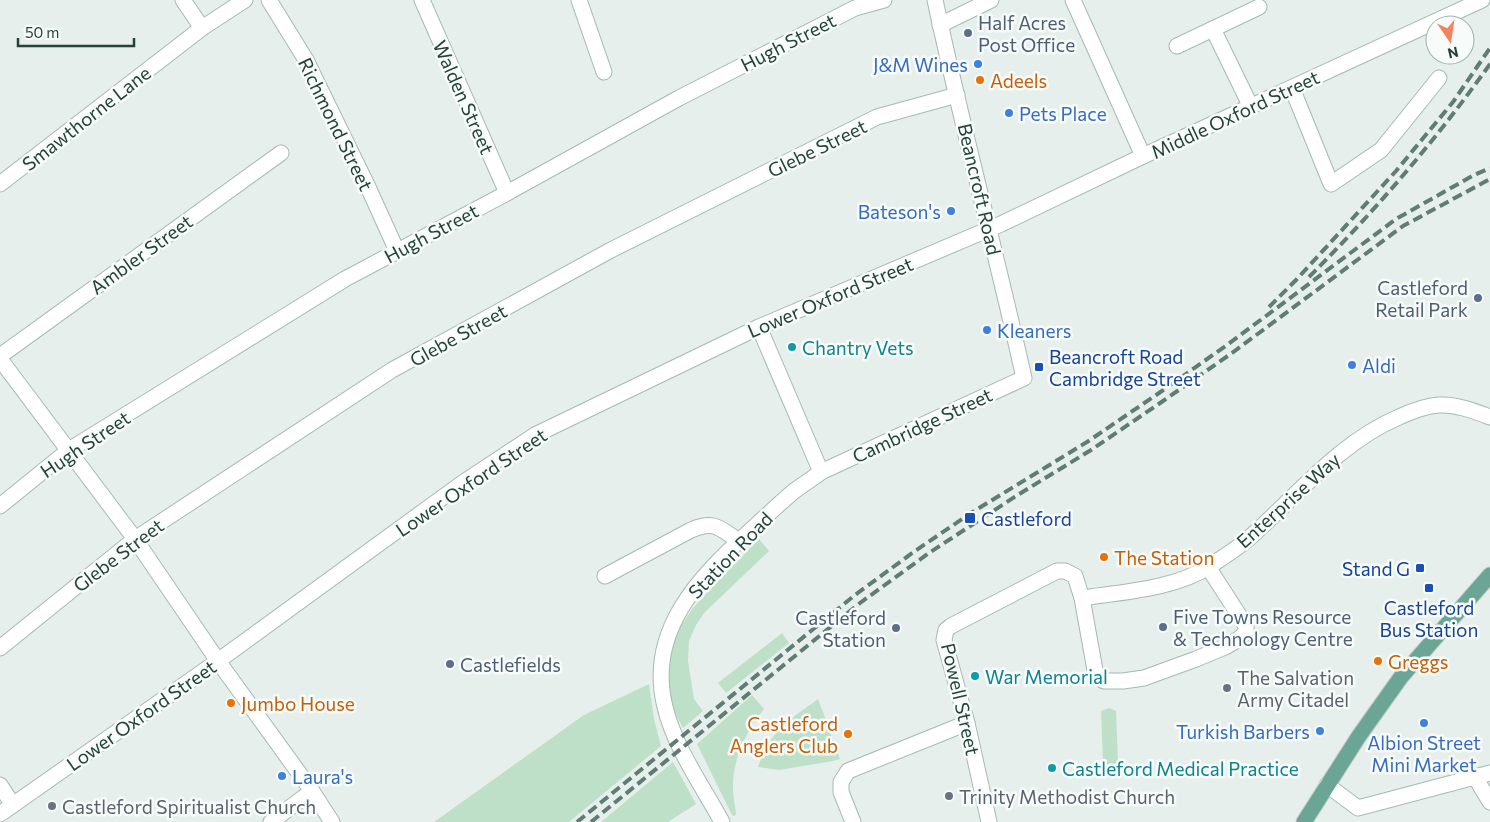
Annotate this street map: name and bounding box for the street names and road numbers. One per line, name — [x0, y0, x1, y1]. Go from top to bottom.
street label: Hugh Street — [737, 8, 839, 76]
street label: Walden Street — [429, 36, 499, 158]
street label: Richmond Street — [294, 54, 378, 194]
street label: Smawthorne Lane — [17, 61, 155, 175]
street label: Middle Oxford Street — [1147, 65, 1323, 163]
street label: Glebe Street — [764, 114, 870, 182]
street label: Beancroft Road — [954, 121, 1006, 257]
street label: Hugh Street — [380, 198, 482, 267]
street label: Ambler Street — [85, 209, 197, 299]
street label: Lower Oxford Street — [744, 252, 916, 342]
street label: Glebe Street — [405, 299, 511, 371]
street label: Cambridge Street — [848, 382, 996, 467]
street label: Hugh Street — [36, 405, 134, 482]
street label: Lower Oxford Street — [391, 423, 551, 541]
street label: Enterprise Way — [1231, 447, 1345, 553]
street label: Station Road — [683, 507, 777, 603]
street label: Glebe Street — [68, 513, 168, 596]
street label: Powell Street — [937, 641, 985, 758]
street label: Lower Oxford Street — [62, 655, 220, 775]

